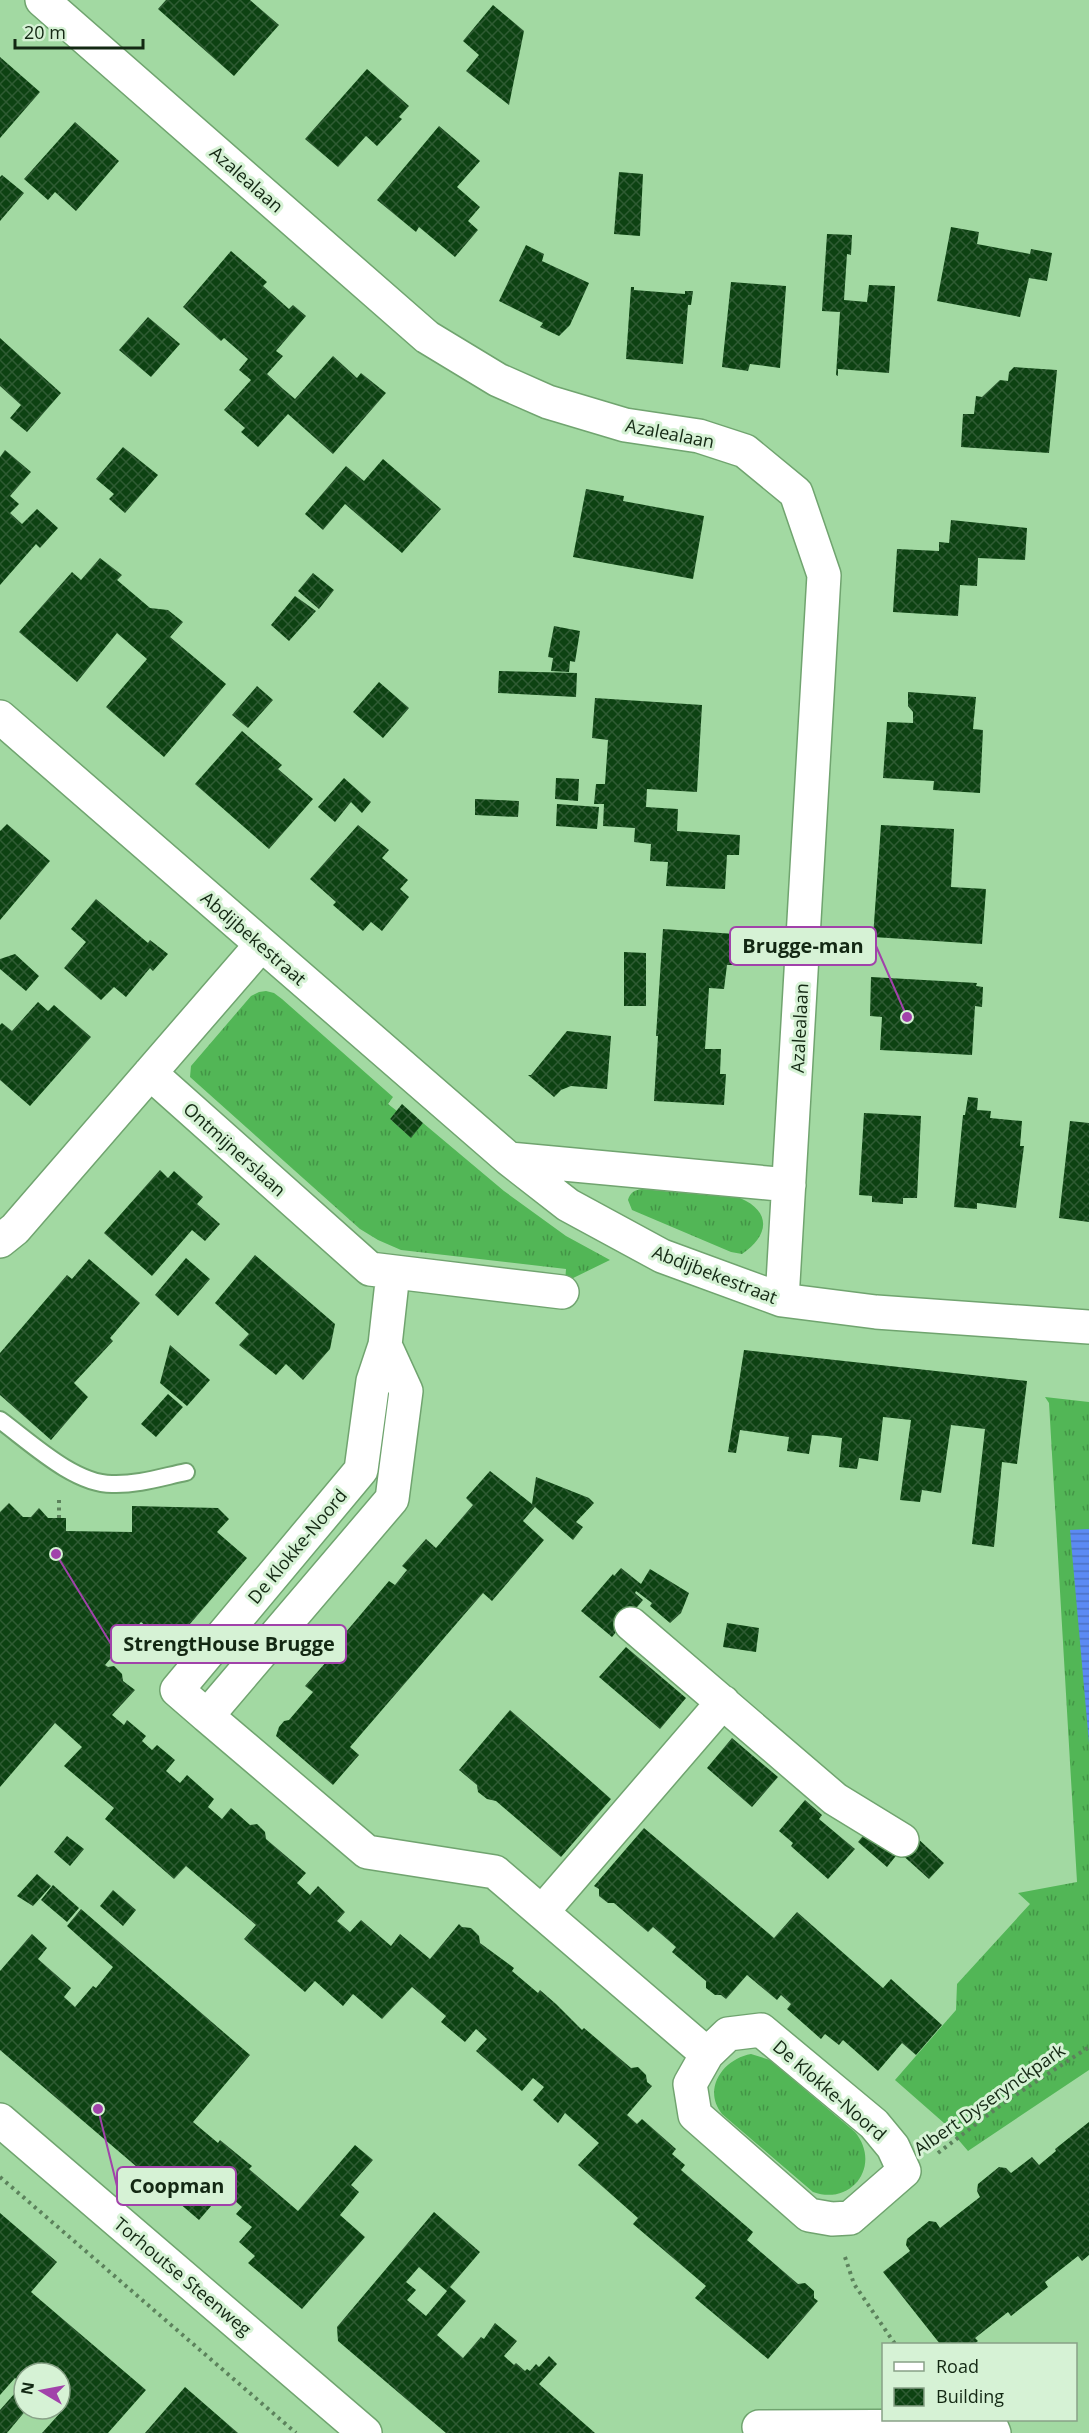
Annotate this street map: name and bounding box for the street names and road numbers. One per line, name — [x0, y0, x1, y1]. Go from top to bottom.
street label: Azalealaan — [205, 140, 289, 218]
street label: Azalealaan — [624, 413, 716, 453]
street label: Abdijbekestraat — [196, 886, 312, 990]
street label: Azalealaan — [785, 982, 813, 1074]
street label: Ontmijnerslaan — [179, 1097, 291, 1201]
street label: Abdijbekestraat — [649, 1239, 781, 1309]
street label: De Klokke-Noord — [242, 1484, 352, 1608]
street label: De Klokke-Noord — [768, 2034, 892, 2146]
street label: Albert Dyserynckpark — [909, 2037, 1070, 2160]
street label: Torhoutse Steenweg — [109, 2211, 257, 2341]

